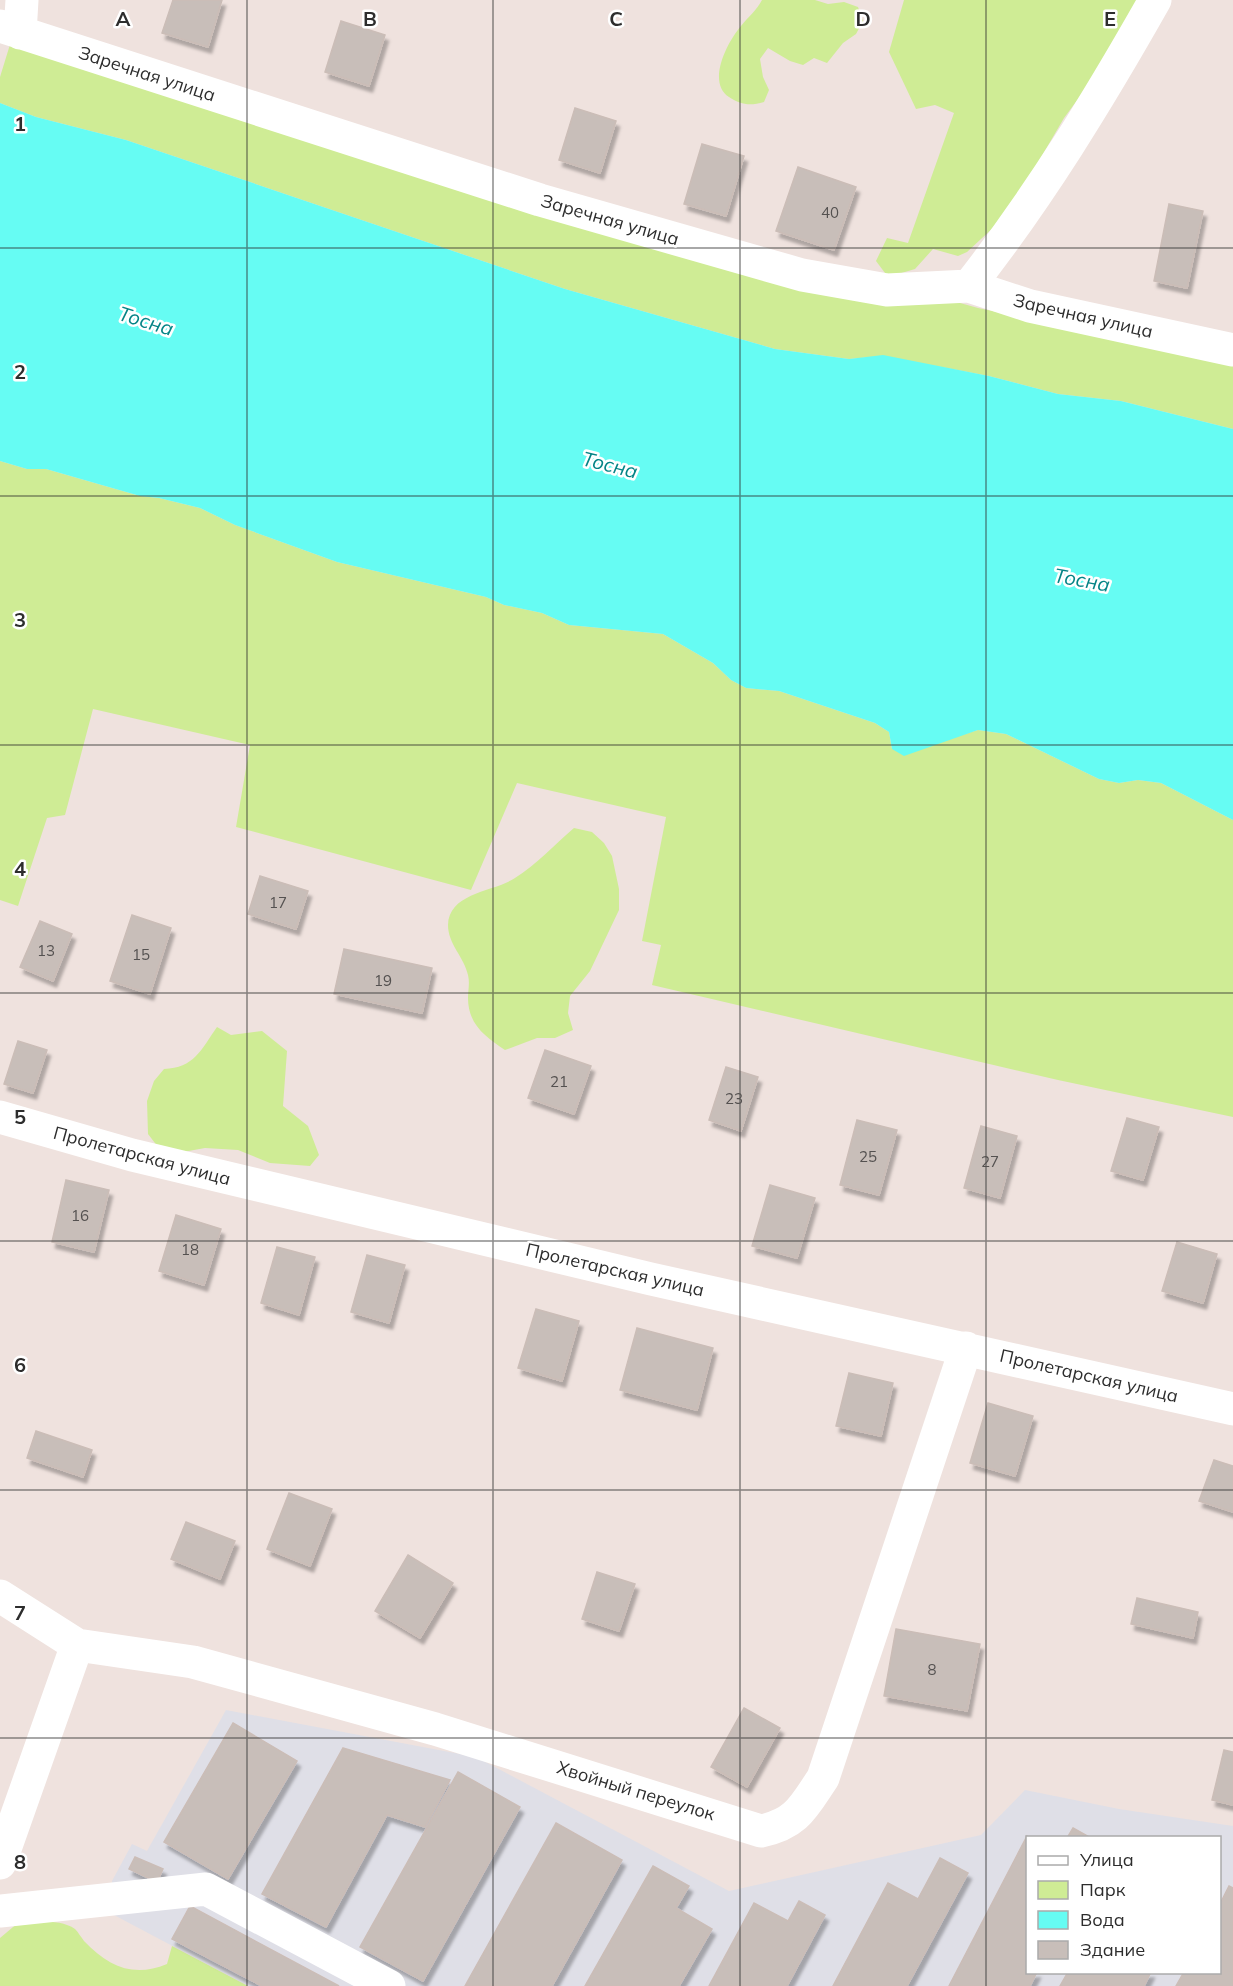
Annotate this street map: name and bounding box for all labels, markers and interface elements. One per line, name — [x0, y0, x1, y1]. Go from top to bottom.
text: A — [116, 6, 131, 31]
text: B — [363, 6, 377, 31]
text: C — [609, 6, 623, 31]
text: D — [855, 6, 871, 31]
text: E — [1104, 6, 1116, 31]
street label: Заречная улица — [76, 41, 219, 106]
text: 1 — [14, 111, 26, 136]
street label: Заречная улица — [538, 189, 682, 250]
house number: 40 — [821, 203, 839, 222]
street label: Заречная улица — [1011, 288, 1155, 343]
water label: Тосна — [116, 300, 177, 341]
text: 2 — [14, 359, 26, 384]
water label: Тосна — [580, 446, 641, 483]
water label: Тосна — [1052, 562, 1112, 597]
text: 3 — [14, 607, 26, 632]
text: 4 — [14, 856, 26, 881]
house number: 17 — [269, 893, 287, 912]
house number: 13 — [37, 941, 55, 960]
house number: 15 — [132, 945, 150, 964]
house number: 19 — [374, 971, 392, 990]
house number: 21 — [550, 1072, 568, 1091]
house number: 23 — [725, 1089, 743, 1108]
text: 5 — [14, 1104, 26, 1129]
street label: Пролетарская улица — [51, 1121, 233, 1190]
house number: 25 — [859, 1147, 877, 1166]
house number: 27 — [981, 1152, 999, 1171]
house number: 16 — [71, 1206, 89, 1225]
street label: Пролетарская улица — [524, 1238, 707, 1301]
house number: 18 — [181, 1240, 199, 1259]
street label: Пролетарская улица — [998, 1344, 1181, 1407]
text: 6 — [14, 1352, 26, 1377]
text: 7 — [14, 1600, 26, 1625]
house number: 8 — [927, 1660, 937, 1679]
street label: Хвойный переулок — [554, 1756, 718, 1826]
legend — [1026, 1836, 1221, 1974]
text: Улица — [1079, 1848, 1134, 1871]
text: 8 — [14, 1849, 26, 1874]
text: Парк — [1080, 1878, 1126, 1901]
text: Вода — [1080, 1908, 1125, 1931]
text: Здание — [1080, 1938, 1145, 1961]

